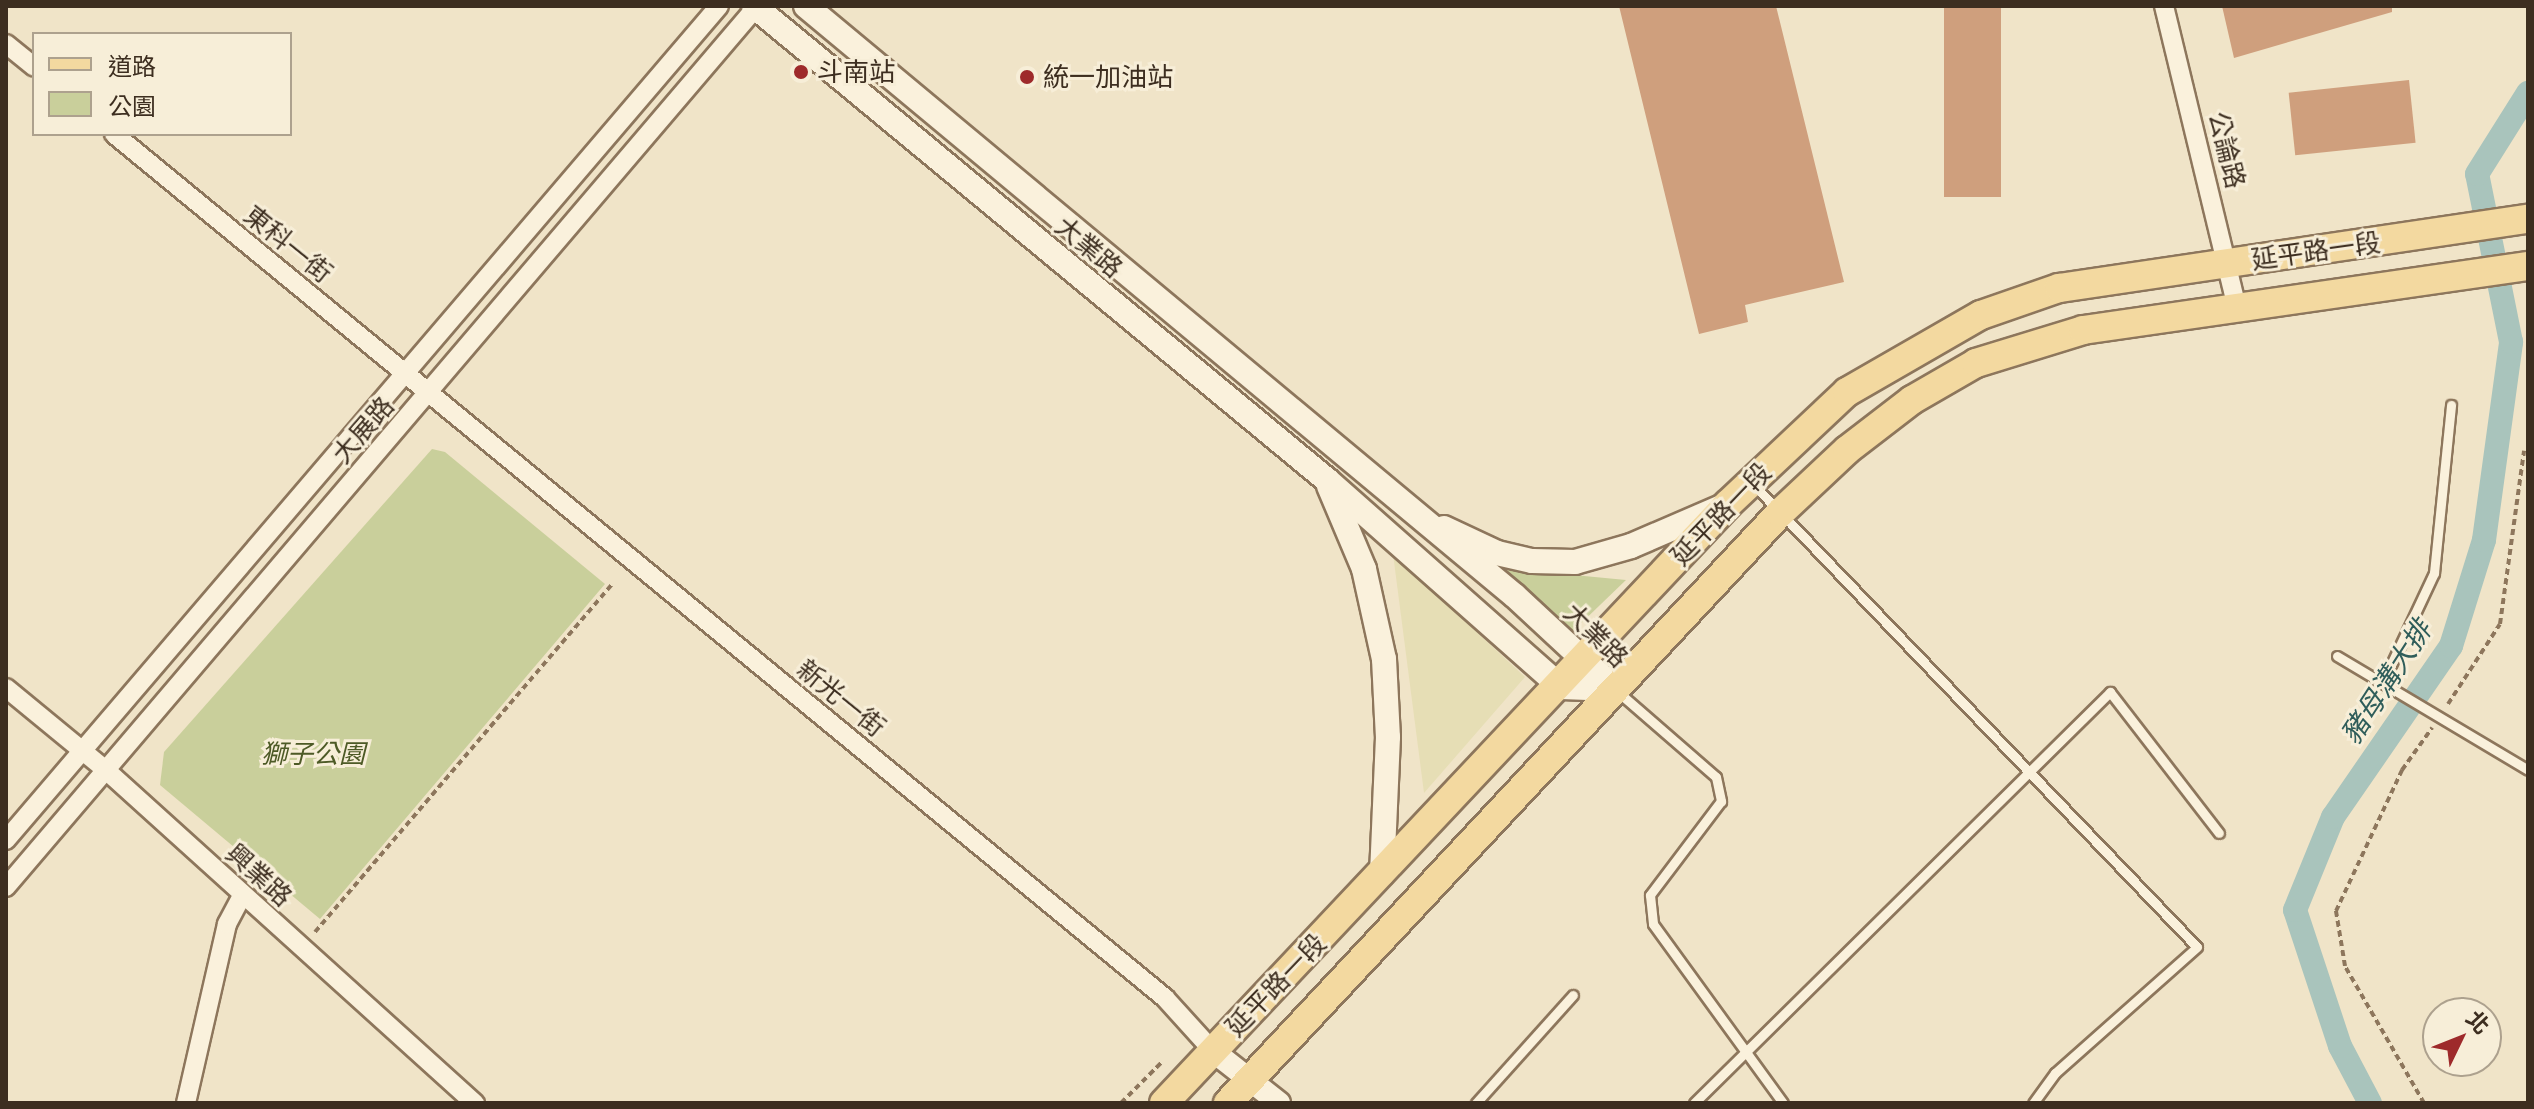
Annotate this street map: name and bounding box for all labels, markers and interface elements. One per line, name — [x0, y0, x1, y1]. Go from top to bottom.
legend — [32, 32, 292, 136]
text: 道路 — [108, 50, 156, 82]
place label: 斗南站 — [817, 56, 895, 88]
place label: 統一加油站 — [1043, 61, 1173, 93]
marker: 斗南站 — [792, 63, 810, 81]
marker: 統一加油站 — [1018, 68, 1036, 86]
text: 公園 — [108, 90, 156, 122]
street label: 公論路 — [2202, 108, 2252, 192]
street label: 東科一街 — [238, 199, 338, 289]
street label: 大業路 — [1049, 210, 1129, 284]
street label: 延平路一段 — [2249, 227, 2383, 275]
street label: 大展路 — [326, 390, 400, 470]
street label: 延平路一段 — [1665, 456, 1777, 572]
street label: 大業路 — [1557, 596, 1635, 674]
water label: 豬母溝大排 — [2334, 614, 2438, 750]
street label: 新光一街 — [791, 653, 891, 743]
park label: 獅子公園 — [261, 738, 365, 770]
street label: 興業路 — [220, 837, 298, 913]
street label: 延平路一段 — [1220, 927, 1332, 1043]
north arrow — [2422, 997, 2502, 1077]
text: 北 — [2460, 1004, 2497, 1040]

